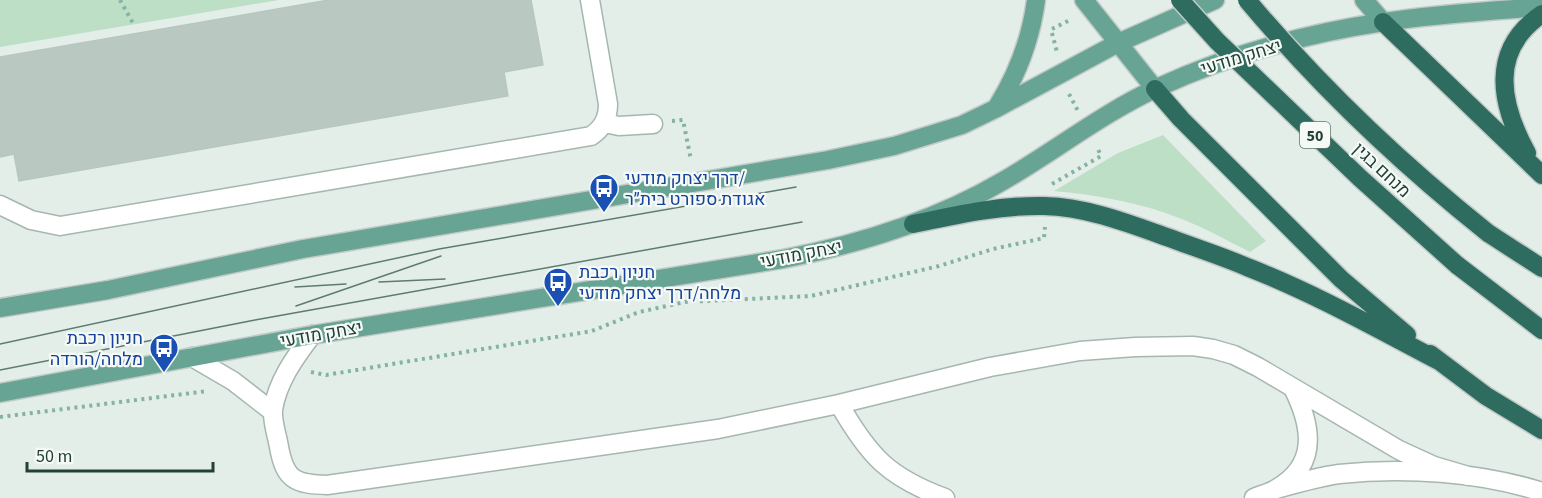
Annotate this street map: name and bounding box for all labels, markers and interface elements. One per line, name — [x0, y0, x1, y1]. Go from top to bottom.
street label: יצחק מודעי — [1198, 33, 1284, 82]
road number: 50 — [1300, 122, 1330, 148]
street label: מנחם בגין — [1347, 137, 1416, 204]
place label: דרך יצחק מודעי/ אגודת ספורט בית״ר — [625, 166, 766, 212]
bus stop icon: דרך יצחק מודעי/ אגודת ספורט בית״ר — [588, 172, 620, 214]
street label: יצחק מודעי — [758, 234, 844, 275]
place label: חניון רכבת מלחה/דרך יצחק מודעי — [579, 260, 741, 306]
bus stop icon: חניון רכבת מלחה/דרך יצחק מודעי — [542, 266, 574, 308]
street label: יצחק מודעי — [278, 315, 364, 354]
place label: חניון רכבת מלחה/הורדה — [50, 326, 143, 372]
bus stop icon: חניון רכבת מלחה/הורדה — [148, 332, 180, 374]
scale bar — [27, 435, 213, 473]
text: 50 m — [36, 444, 72, 469]

